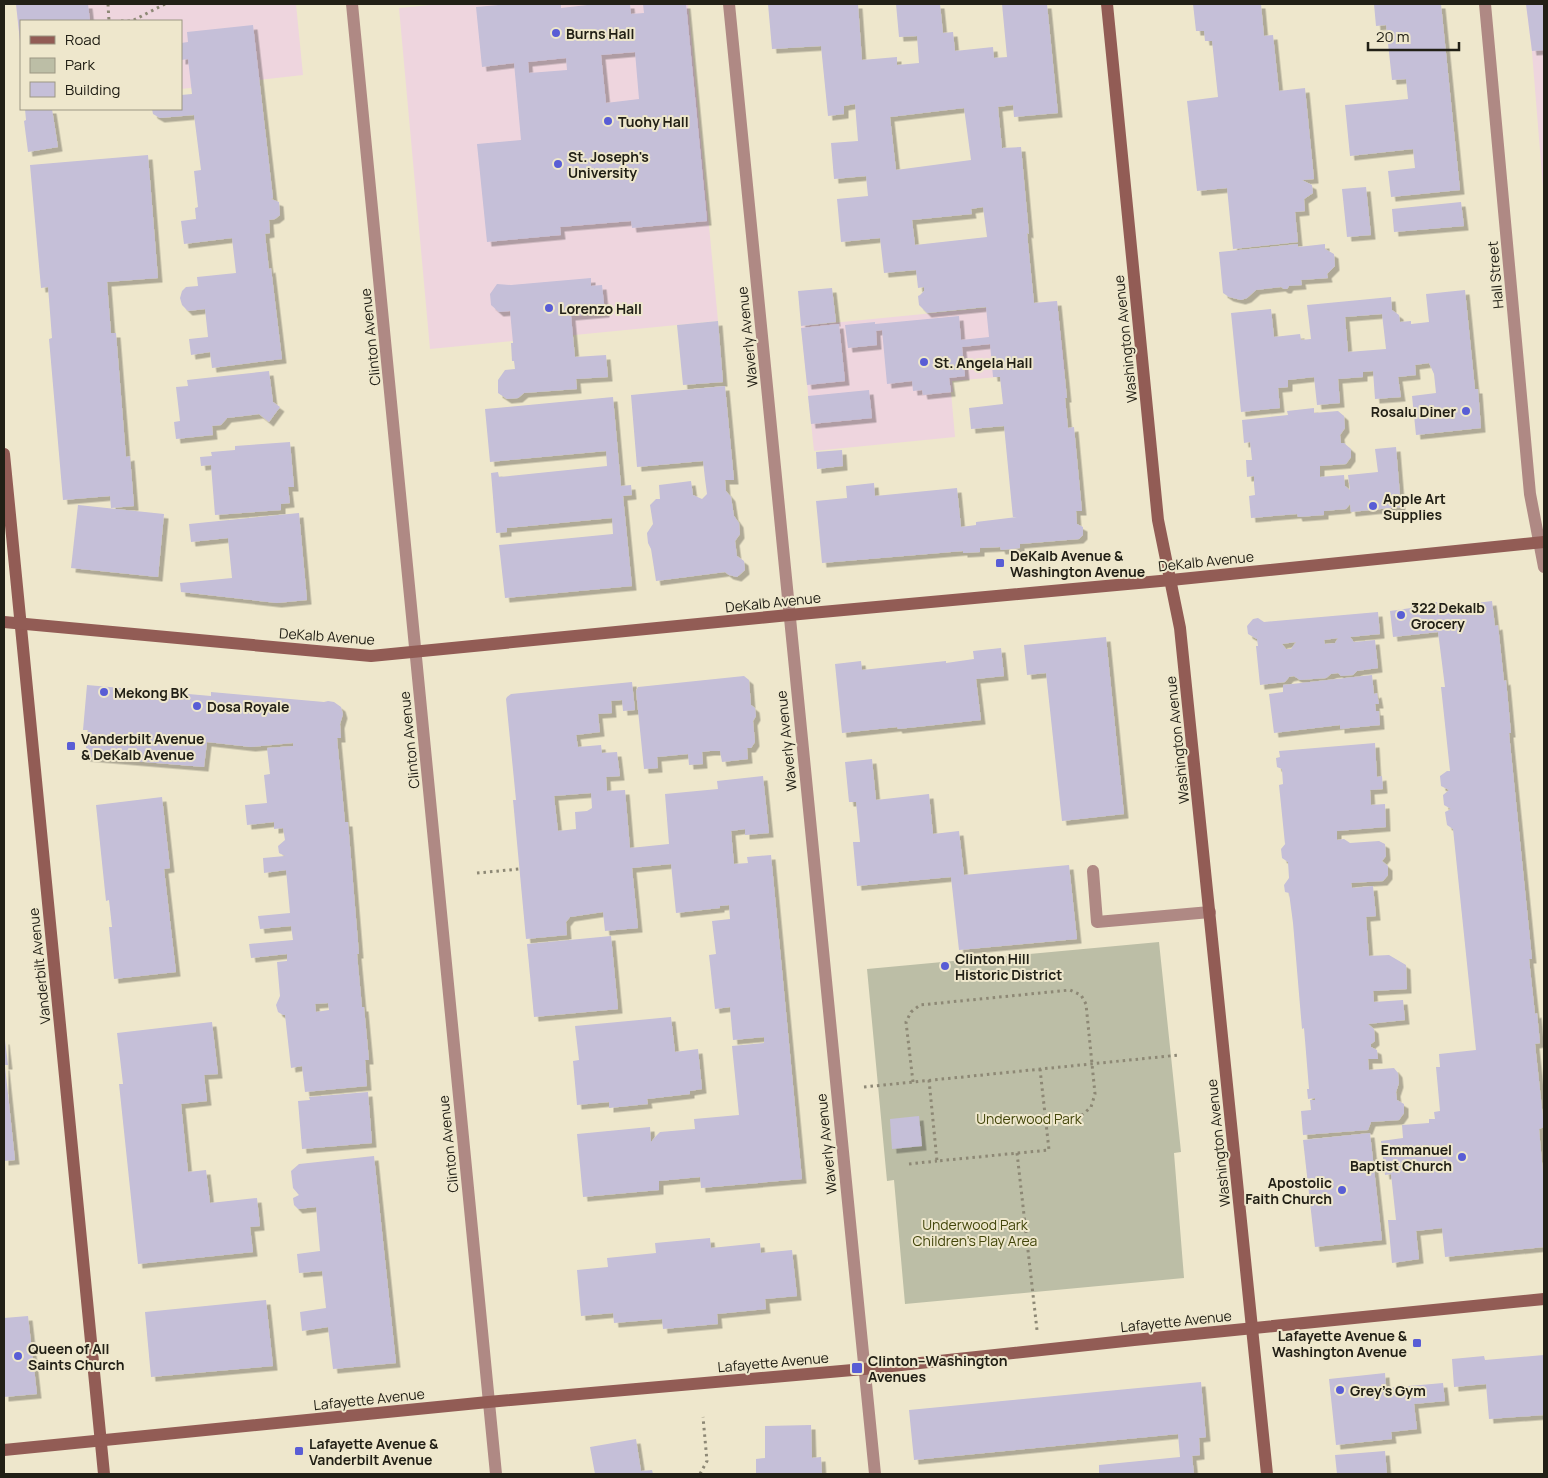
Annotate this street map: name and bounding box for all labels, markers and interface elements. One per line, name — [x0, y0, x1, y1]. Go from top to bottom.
legend — [20, 20, 182, 110]
scale bar — [1368, 20, 1459, 52]
place label: Burns Hall — [566, 24, 634, 43]
text: 20 m — [1376, 26, 1409, 47]
marker: Burns Hall — [550, 27, 562, 39]
text: Road — [65, 29, 101, 50]
text: Park — [65, 54, 95, 75]
text: Building — [65, 79, 120, 100]
place label: Tuohy Hall — [618, 112, 689, 131]
marker: Tuohy Hall — [602, 115, 614, 127]
place label: St. Joseph's University — [568, 147, 649, 182]
marker: St. Joseph's University — [552, 158, 564, 170]
street label: Hall Street — [1483, 240, 1507, 310]
street label: Washington Avenue — [1109, 274, 1141, 404]
street label: Waverly Avenue — [732, 286, 762, 388]
street label: Clinton Avenue — [355, 288, 385, 386]
place label: Lorenzo Hall — [559, 299, 642, 318]
marker: Lorenzo Hall — [543, 302, 555, 314]
place label: St. Angela Hall — [934, 353, 1032, 372]
marker: St. Angela Hall — [918, 356, 930, 368]
place label: Rosalu Diner — [1371, 402, 1456, 421]
marker: Rosalu Diner — [1460, 405, 1472, 417]
place label: Apple Art Supplies — [1383, 489, 1446, 524]
marker: Apple Art Supplies — [1367, 500, 1379, 512]
place label: DeKalb Avenue & Washington Avenue — [1010, 546, 1145, 581]
street label: DeKalb Avenue — [1157, 547, 1255, 575]
marker: DeKalb Avenue & Washington Avenue — [994, 557, 1006, 569]
street label: DeKalb Avenue — [724, 588, 822, 616]
place label: 322 Dekalb Grocery — [1411, 598, 1485, 633]
marker: 322 Dekalb Grocery — [1395, 609, 1407, 621]
street label: DeKalb Avenue — [278, 623, 376, 649]
street label: Washington Avenue — [1161, 675, 1193, 805]
place label: Mekong BK — [114, 683, 189, 702]
marker: Mekong BK — [98, 686, 110, 698]
street label: Waverly Avenue — [771, 690, 801, 792]
street label: Clinton Avenue — [394, 691, 424, 789]
place label: Dosa Royale — [207, 697, 289, 716]
marker: Dosa Royale — [191, 700, 203, 712]
place label: Vanderbilt Avenue & DeKalb Avenue — [81, 729, 204, 764]
marker: Vanderbilt Avenue & DeKalb Avenue — [65, 740, 77, 752]
street label: Vanderbilt Avenue — [23, 907, 55, 1025]
place label: Clinton Hill Historic District — [955, 949, 1062, 984]
marker: Clinton Hill Historic District — [939, 960, 951, 972]
street label: Washington Avenue — [1202, 1078, 1234, 1208]
street label: Waverly Avenue — [811, 1093, 841, 1195]
street label: Clinton Avenue — [433, 1095, 463, 1193]
park label: Underwood Park — [976, 1109, 1083, 1128]
place label: Emmanuel Baptist Church — [1350, 1140, 1452, 1175]
marker: Emmanuel Baptist Church — [1456, 1151, 1468, 1163]
place label: Apostolic Faith Church — [1245, 1173, 1332, 1208]
marker: Apostolic Faith Church — [1336, 1184, 1348, 1196]
park label: Underwood Park Children's Play Area — [913, 1215, 1037, 1250]
street label: Lafayette Avenue — [1120, 1306, 1232, 1336]
place label: Lafayette Avenue & Washington Avenue — [1272, 1326, 1408, 1361]
marker: Lafayette Avenue & Washington Avenue — [1411, 1337, 1423, 1349]
place label: Queen of All Saints Church — [28, 1339, 125, 1374]
street label: Lafayette Avenue — [717, 1348, 829, 1376]
marker: Queen of All Saints Church — [12, 1350, 24, 1362]
place label: Clinton–Washington Avenues — [868, 1351, 1007, 1386]
marker: Clinton–Washington Avenues — [850, 1361, 864, 1375]
place label: Grey's Gym — [1350, 1381, 1426, 1400]
street label: Lafayette Avenue — [313, 1384, 425, 1414]
marker: Grey's Gym — [1334, 1384, 1346, 1396]
place label: Lafayette Avenue & Vanderbilt Avenue — [309, 1434, 439, 1469]
marker: Lafayette Avenue & Vanderbilt Avenue — [293, 1445, 305, 1457]

